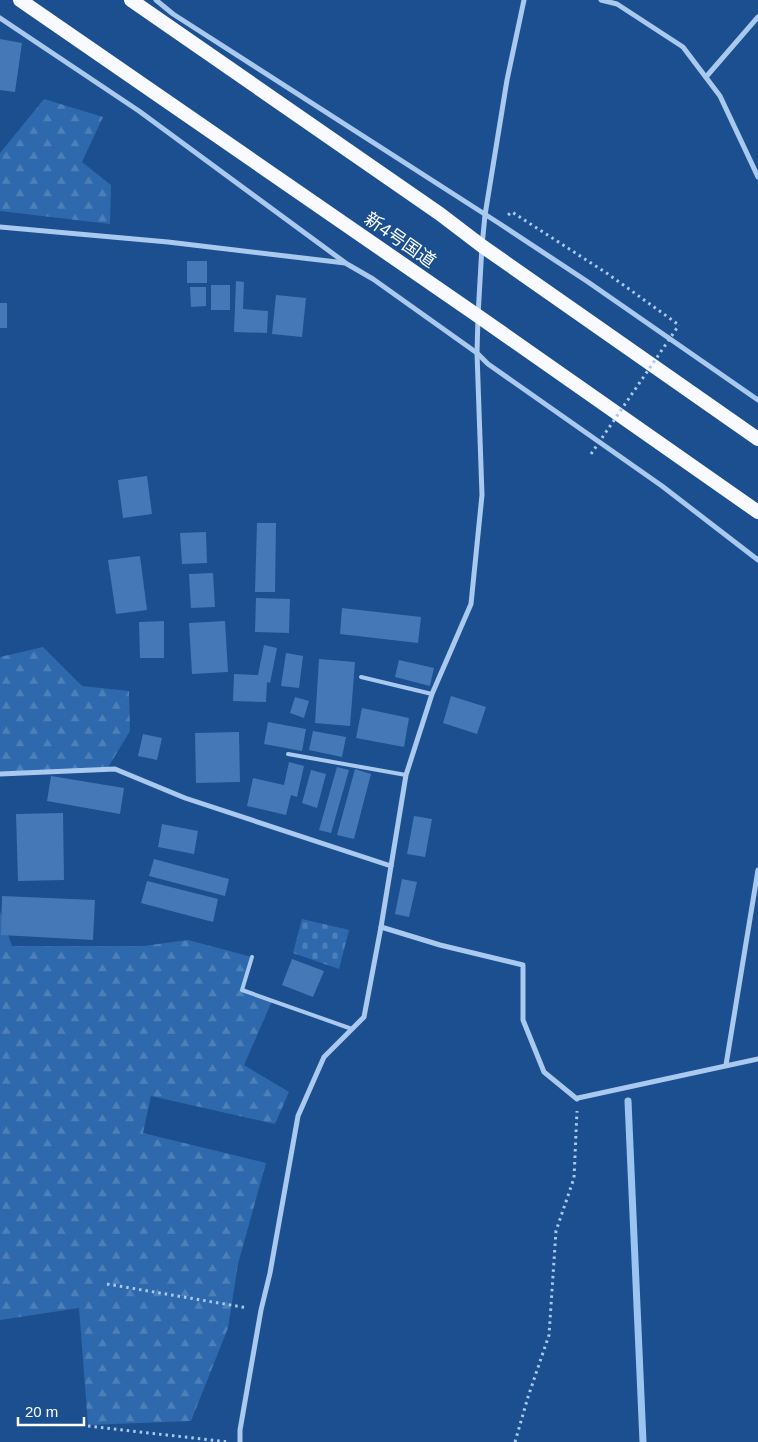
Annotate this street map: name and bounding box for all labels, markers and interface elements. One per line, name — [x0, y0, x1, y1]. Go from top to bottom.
street label: 新4号国道 — [361, 208, 439, 272]
scale bar — [18, 1394, 84, 1426]
text: 20 m — [25, 1403, 58, 1420]

